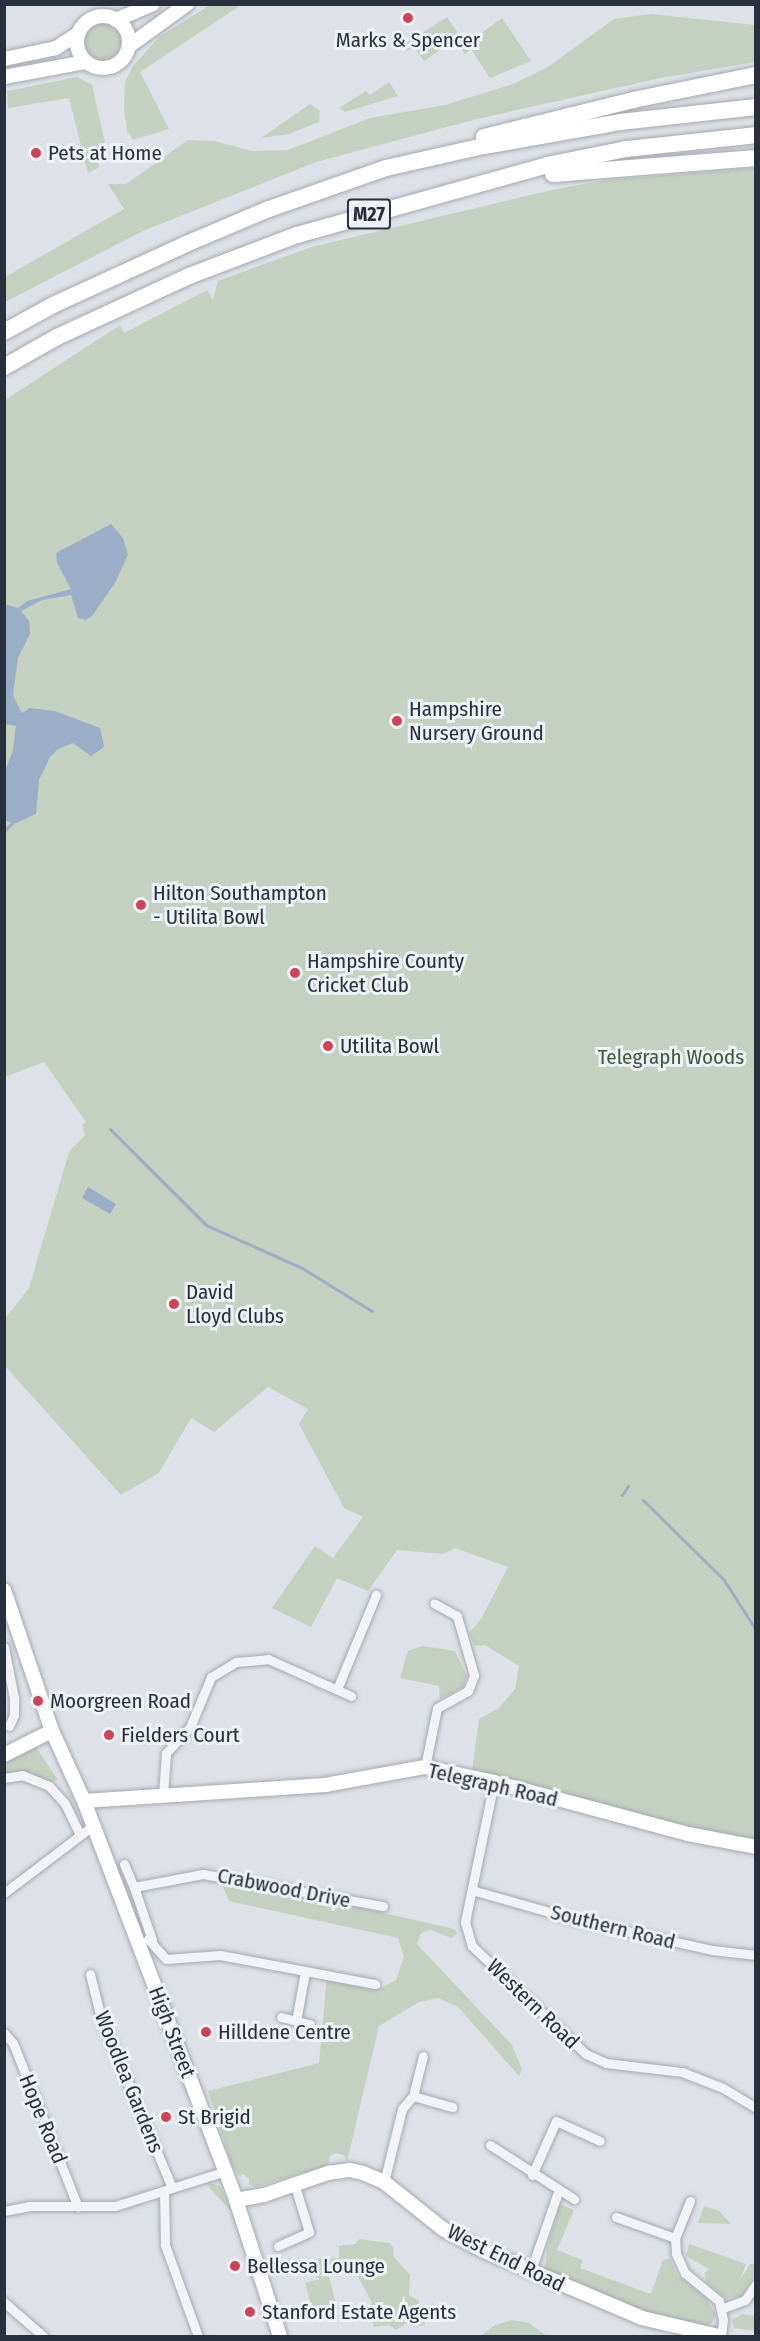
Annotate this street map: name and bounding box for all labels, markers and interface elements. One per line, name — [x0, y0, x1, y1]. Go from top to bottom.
marker: Marks & Spencer — [401, 11, 415, 25]
place label: Marks & Spencer — [336, 27, 480, 53]
place label: Pets at Home — [48, 140, 162, 166]
marker: Pets at Home — [29, 146, 43, 160]
road number: M27 — [346, 197, 392, 231]
place label: Hampshire Nursery Ground — [409, 696, 544, 746]
marker: Hampshire Nursery Ground — [390, 714, 404, 728]
place label: Hilton Southampton - Utilita Bowl — [153, 880, 327, 930]
marker: Hilton Southampton - Utilita Bowl — [134, 898, 148, 912]
place label: Hampshire County Cricket Club — [307, 948, 464, 998]
marker: Hampshire County Cricket Club — [288, 966, 302, 980]
place label: Utilita Bowl — [340, 1033, 439, 1059]
marker: Utilita Bowl — [321, 1039, 335, 1053]
park label: Telegraph Woods — [598, 1044, 744, 1070]
place label: David Lloyd Clubs — [186, 1279, 284, 1329]
marker: David Lloyd Clubs — [167, 1297, 181, 1311]
place label: Moorgreen Road — [50, 1688, 191, 1714]
marker: Moorgreen Road — [31, 1694, 45, 1708]
place label: Fielders Court — [121, 1722, 240, 1748]
marker: Fielders Court — [102, 1728, 116, 1742]
street label: Telegraph Road — [426, 1758, 560, 1812]
street label: Crabwood Drive — [215, 1863, 353, 1913]
street label: Southern Road — [548, 1899, 678, 1955]
street label: Western Road — [482, 1954, 584, 2054]
street label: High Street — [143, 1983, 201, 2081]
street label: Woodlea Gardens — [89, 2008, 169, 2156]
place label: Hilldene Centre — [218, 2019, 351, 2045]
marker: Hilldene Centre — [199, 2025, 213, 2039]
street label: Hope Road — [14, 2071, 72, 2167]
place label: St Brigid — [178, 2104, 251, 2130]
marker: St Brigid — [159, 2110, 173, 2124]
street label: West End Road — [443, 2219, 569, 2297]
place label: Bellessa Lounge — [247, 2253, 385, 2279]
marker: Bellessa Lounge — [228, 2259, 242, 2273]
place label: Stanford Estate Agents — [262, 2299, 456, 2325]
marker: Stanford Estate Agents — [243, 2305, 257, 2319]

